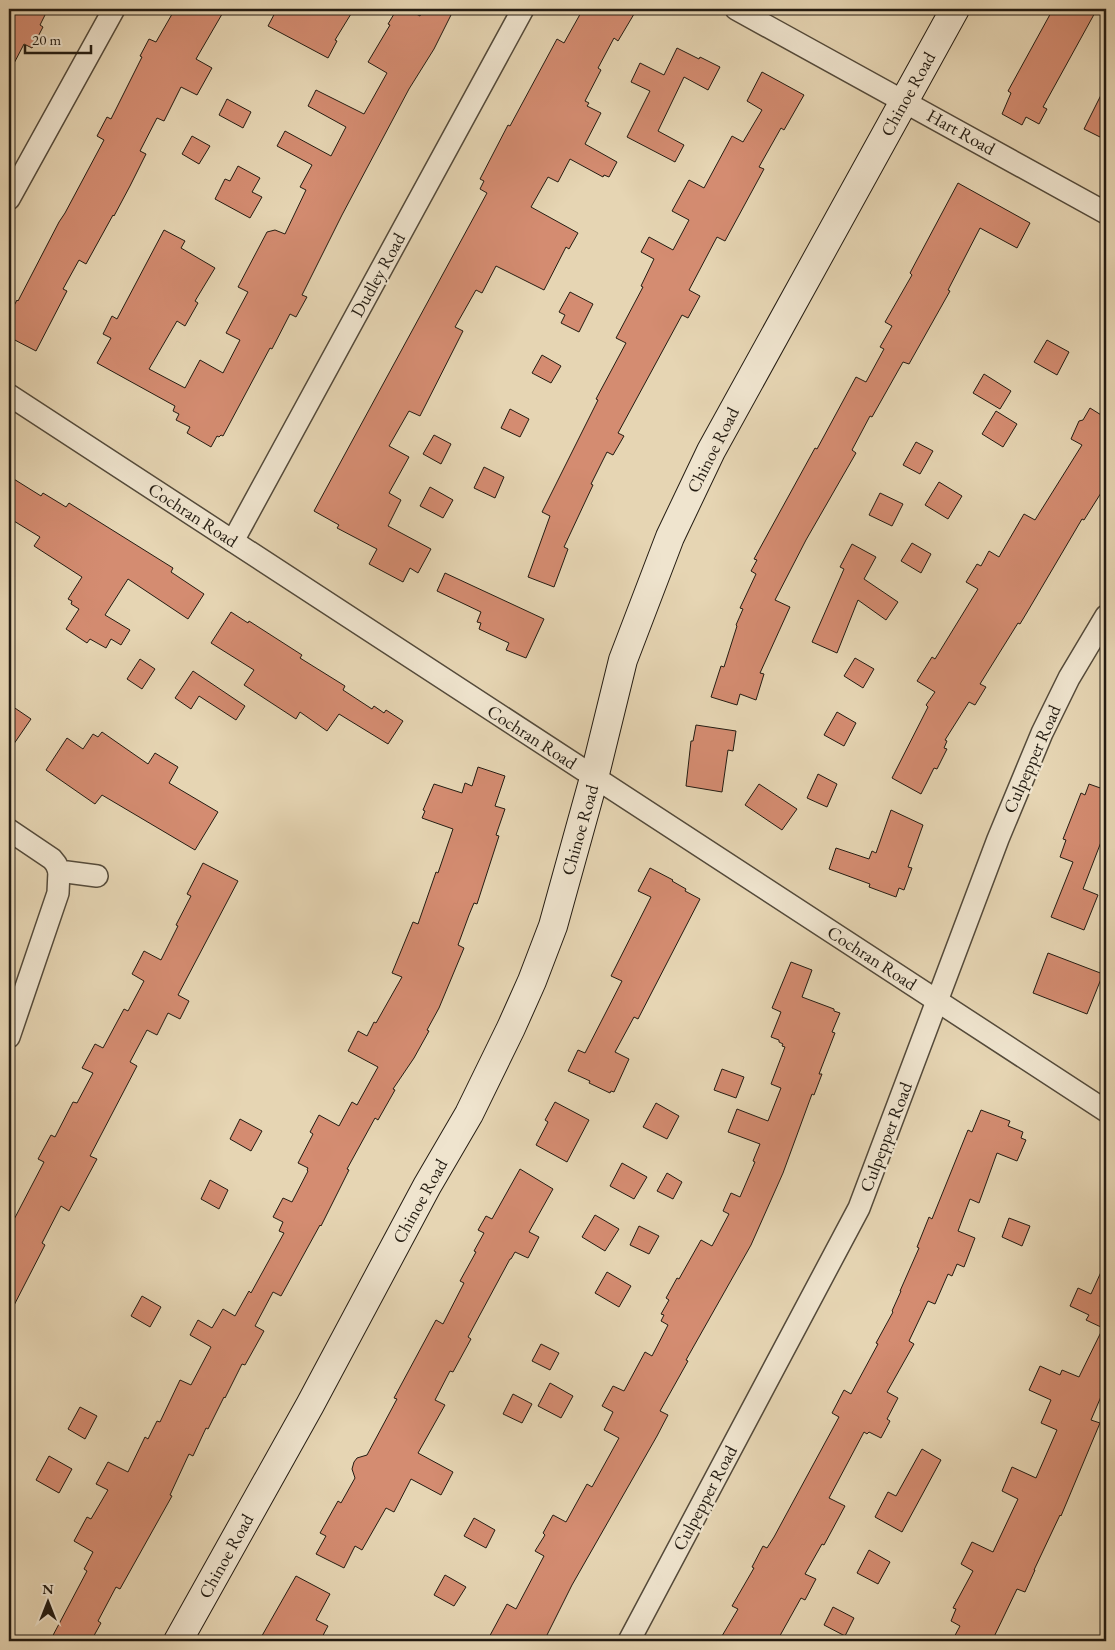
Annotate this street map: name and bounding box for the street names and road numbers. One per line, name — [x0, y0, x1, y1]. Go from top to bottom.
street label: Chinoe Road — [875, 47, 941, 140]
street label: Hart Road — [923, 103, 1000, 160]
street label: Dudley Road — [345, 228, 411, 321]
street label: Chinoe Road — [681, 402, 744, 497]
street label: Cochran Road — [144, 477, 243, 553]
street label: Cochran Road — [483, 699, 582, 775]
street label: Culpepper Road — [997, 700, 1066, 816]
street label: Chinoe Road — [556, 781, 604, 878]
street label: Cochran Road — [823, 920, 922, 996]
street label: Culpepper Road — [854, 1078, 917, 1195]
street label: Chinoe Road — [387, 1154, 453, 1247]
street label: Culpepper Road — [667, 1440, 742, 1554]
street label: Chinoe Road — [193, 1509, 259, 1602]

